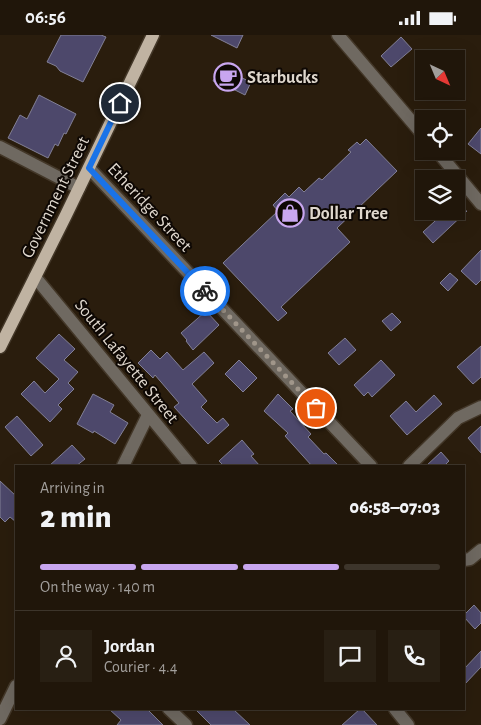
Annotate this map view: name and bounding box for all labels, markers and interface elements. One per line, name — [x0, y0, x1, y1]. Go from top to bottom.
text: 06:56 — [25, 8, 66, 27]
north arrow — [415, 50, 465, 100]
map controls — [415, 50, 465, 220]
cafe icon: Starbucks — [213, 62, 243, 92]
place label: Starbucks — [247, 69, 318, 87]
pin — [99, 82, 141, 124]
icon: home — [106, 89, 134, 117]
button: locate — [415, 110, 465, 160]
street label: Government Street — [19, 134, 93, 261]
street label: Etheridge Street — [104, 160, 195, 256]
button: layers — [415, 170, 465, 220]
shop icon: Dollar Tree — [275, 198, 305, 228]
place label: Dollar Tree — [309, 205, 388, 223]
courier — [180, 266, 230, 316]
icon: bike — [191, 277, 219, 305]
street label: South Lafayette Street — [71, 296, 182, 427]
pin — [295, 387, 337, 429]
icon: bag — [302, 394, 330, 422]
text: Arriving in — [40, 480, 105, 496]
text: 06:58–07:03 — [349, 498, 440, 517]
text: 2 min — [40, 501, 112, 533]
text: On the way · 140 m — [40, 579, 155, 595]
button: person — [40, 630, 92, 682]
button: chat — [324, 630, 376, 682]
button: phone — [388, 630, 440, 682]
text: Jordan — [104, 637, 155, 656]
text: Courier · 4.4 — [104, 659, 177, 675]

